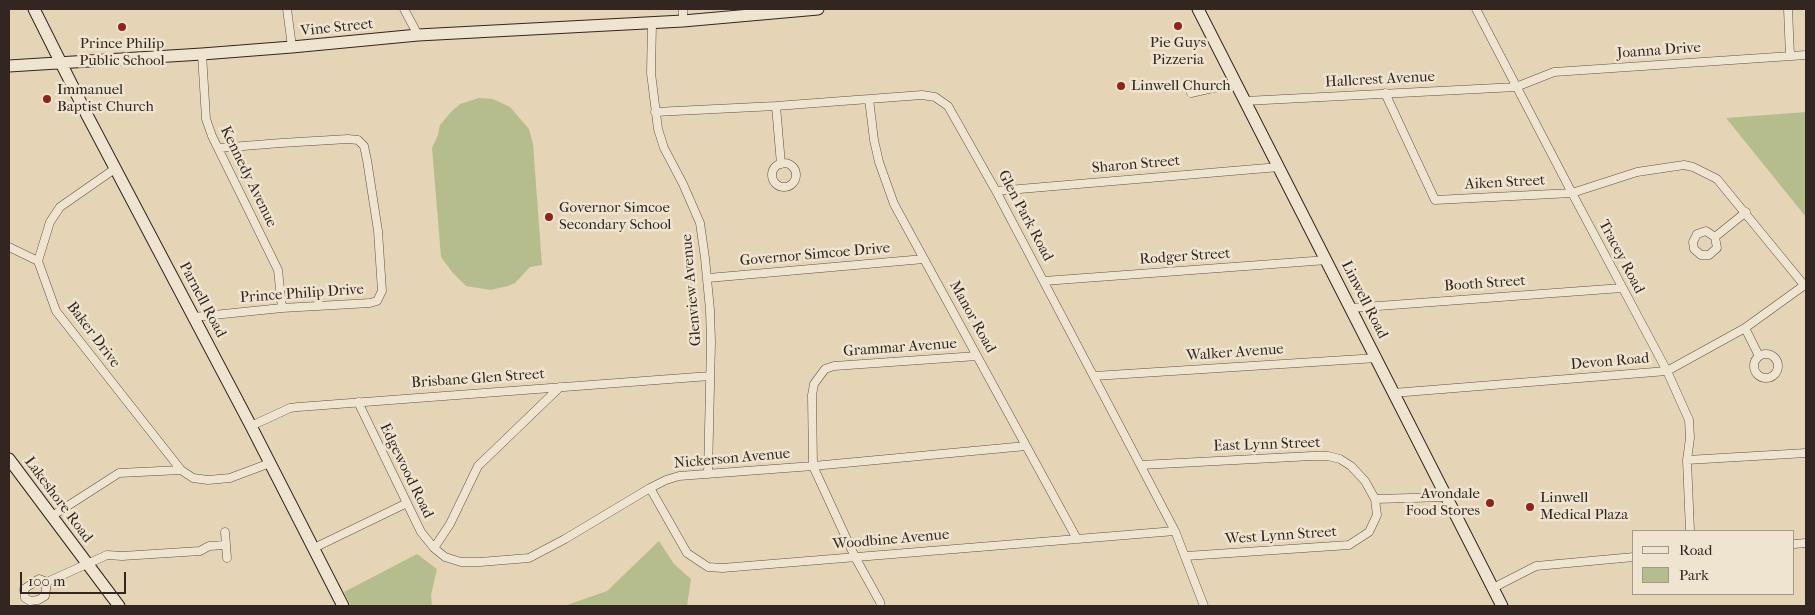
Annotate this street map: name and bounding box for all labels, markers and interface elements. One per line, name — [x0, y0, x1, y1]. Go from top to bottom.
street label: Vine Street — [300, 15, 374, 41]
marker: Pie Guys Pizzeria — [1172, 20, 1184, 32]
marker: Prince Philip Public School — [116, 21, 128, 33]
place label: Pie Guys Pizzeria — [1150, 34, 1206, 69]
place label: Prince Philip Public School — [79, 35, 165, 70]
street label: Joanna Drive — [1616, 39, 1702, 63]
street label: Hallcrest Avenue — [1325, 68, 1435, 92]
place label: Linwell Church — [1131, 77, 1231, 95]
marker: Linwell Church — [1115, 80, 1127, 92]
place label: Immanuel Baptist Church — [57, 81, 154, 116]
marker: Immanuel Baptist Church — [41, 93, 53, 105]
street label: Kennedy Avenue — [216, 123, 280, 231]
street label: Sharon Street — [1091, 152, 1181, 178]
street label: Glen Park Road — [993, 167, 1057, 265]
street label: Aiken Street — [1464, 172, 1546, 194]
place label: Governor Simcoe Secondary School — [559, 199, 672, 234]
marker: Governor Simcoe Secondary School — [543, 211, 555, 223]
street label: Tracey Road — [1594, 217, 1648, 297]
street label: Glenview Avenue — [678, 233, 706, 347]
street label: Governor Simcoe Drive — [739, 239, 891, 271]
street label: Rodger Street — [1139, 245, 1231, 269]
street label: Linwell Road — [1337, 258, 1391, 342]
street label: Parnell Road — [175, 259, 229, 341]
street label: Booth Street — [1444, 272, 1526, 296]
street label: Manor Road — [945, 278, 999, 356]
street label: Prince Philip Drive — [239, 281, 365, 307]
street label: Baker Drive — [62, 298, 124, 372]
street label: Grammar Avenue — [843, 335, 957, 361]
street label: Walker Avenue — [1186, 341, 1284, 365]
street label: Devon Road — [1570, 350, 1650, 374]
street label: Brisbane Glen Street — [411, 365, 545, 393]
street label: Edgewood Road — [375, 421, 437, 521]
street label: East Lynn Street — [1213, 434, 1321, 456]
street label: Nickerson Avenue — [673, 445, 791, 473]
street label: Lakeshore Road — [20, 454, 96, 546]
place label: Avondale Food Stores — [1406, 485, 1480, 520]
place label: Linwell Medical Plaza — [1540, 489, 1628, 524]
marker: Avondale Food Stores — [1484, 497, 1496, 509]
marker: Linwell Medical Plaza — [1524, 501, 1536, 513]
street label: West Lynn Street — [1224, 523, 1338, 549]
street label: Woodbine Avenue — [832, 526, 950, 554]
legend — [1632, 530, 1795, 595]
text: Road — [1679, 541, 1712, 559]
scale bar — [22, 562, 129, 594]
text: Park — [1679, 566, 1709, 584]
text: 100 m — [28, 572, 66, 590]

